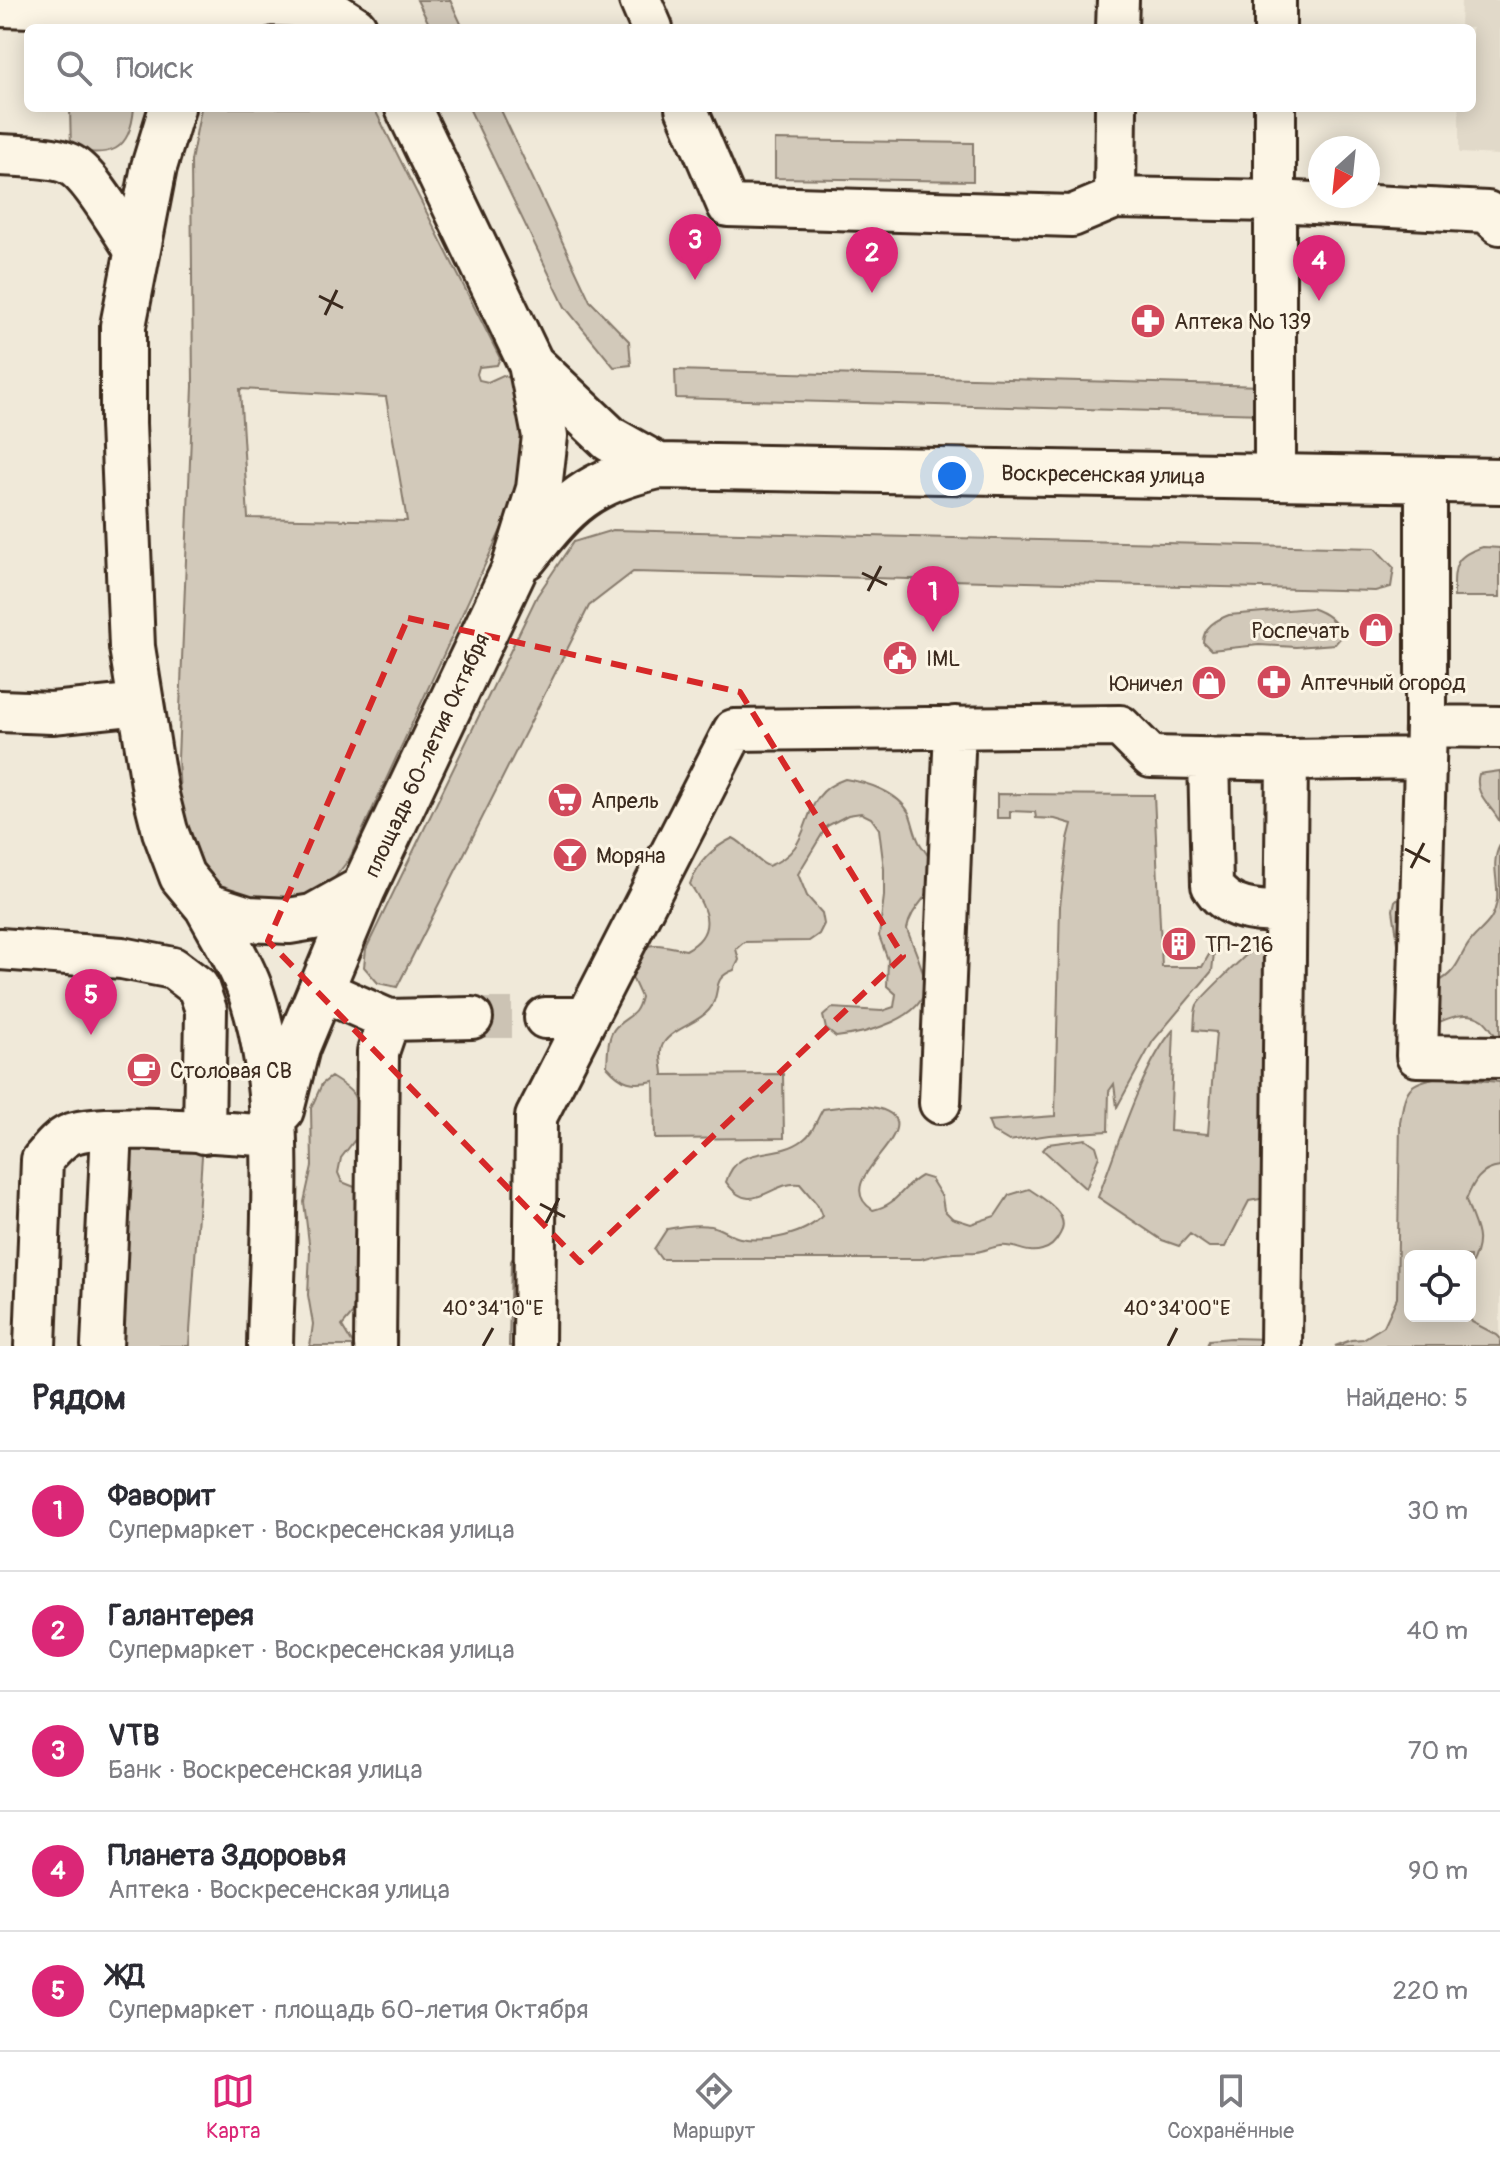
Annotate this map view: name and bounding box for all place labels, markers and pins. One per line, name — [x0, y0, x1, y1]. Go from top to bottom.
pin: 3 — [669, 214, 721, 280]
pin: 2 — [846, 227, 898, 293]
pin: 4 — [1293, 235, 1345, 301]
pharmacy icon: Аптека № 139 — [1129, 302, 1167, 340]
place label: Аптека № 139 — [1174, 308, 1311, 336]
pin: 1 — [907, 566, 959, 632]
shop icon: Роспечать — [1357, 611, 1395, 649]
place label: Роспечать — [1252, 617, 1350, 645]
public building icon: IML — [881, 639, 919, 677]
place label: IML — [926, 645, 960, 673]
pharmacy icon: Аптечный огород — [1255, 663, 1293, 701]
shop icon: Юничел — [1190, 664, 1228, 702]
place label: Аптечный огород — [1300, 669, 1465, 697]
place label: Юничел — [1110, 670, 1183, 698]
supermarket icon: Апрель — [546, 781, 584, 819]
place label: Апрель — [591, 787, 659, 815]
bar icon: Моряна — [551, 836, 589, 874]
place label: Моряна — [596, 842, 666, 870]
building icon: ТП-216 — [1160, 925, 1198, 963]
place label: ТП-216 — [1205, 931, 1274, 959]
pin: 5 — [65, 969, 117, 1035]
cafe icon: Столовая СВ — [125, 1051, 163, 1089]
place label: Столовая СВ — [170, 1057, 292, 1085]

